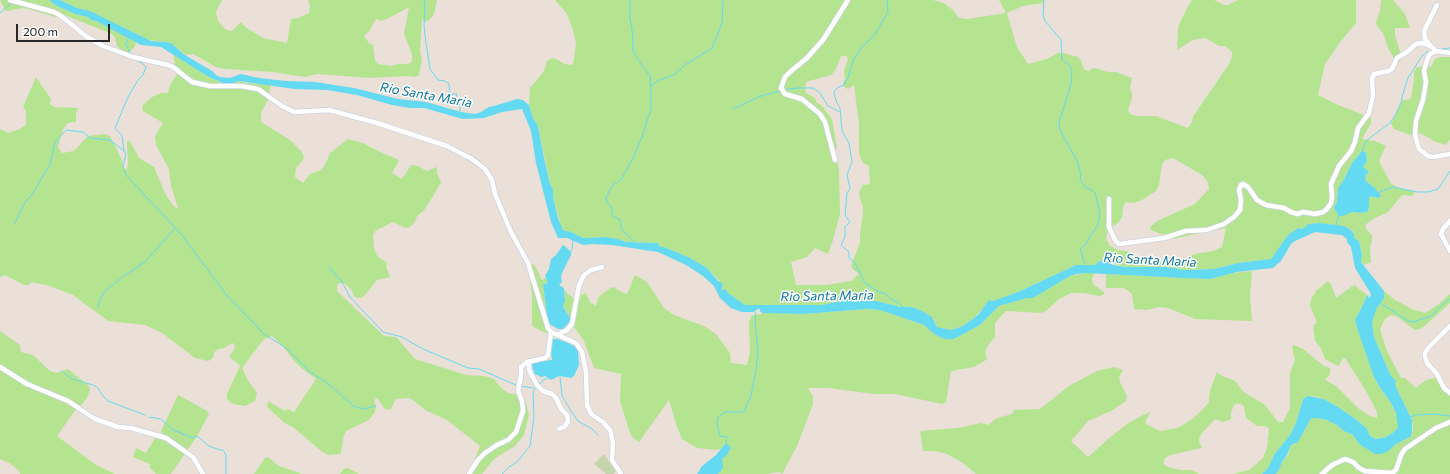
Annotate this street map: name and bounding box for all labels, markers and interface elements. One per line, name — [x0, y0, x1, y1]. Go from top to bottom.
scale bar — [18, 16, 112, 42]
text: 200 m — [23, 24, 58, 38]
water label: Rio Santa Maria — [379, 79, 473, 111]
water label: Rio Santa Maria — [1103, 250, 1197, 270]
water label: Rio Santa Maria — [780, 287, 874, 305]

